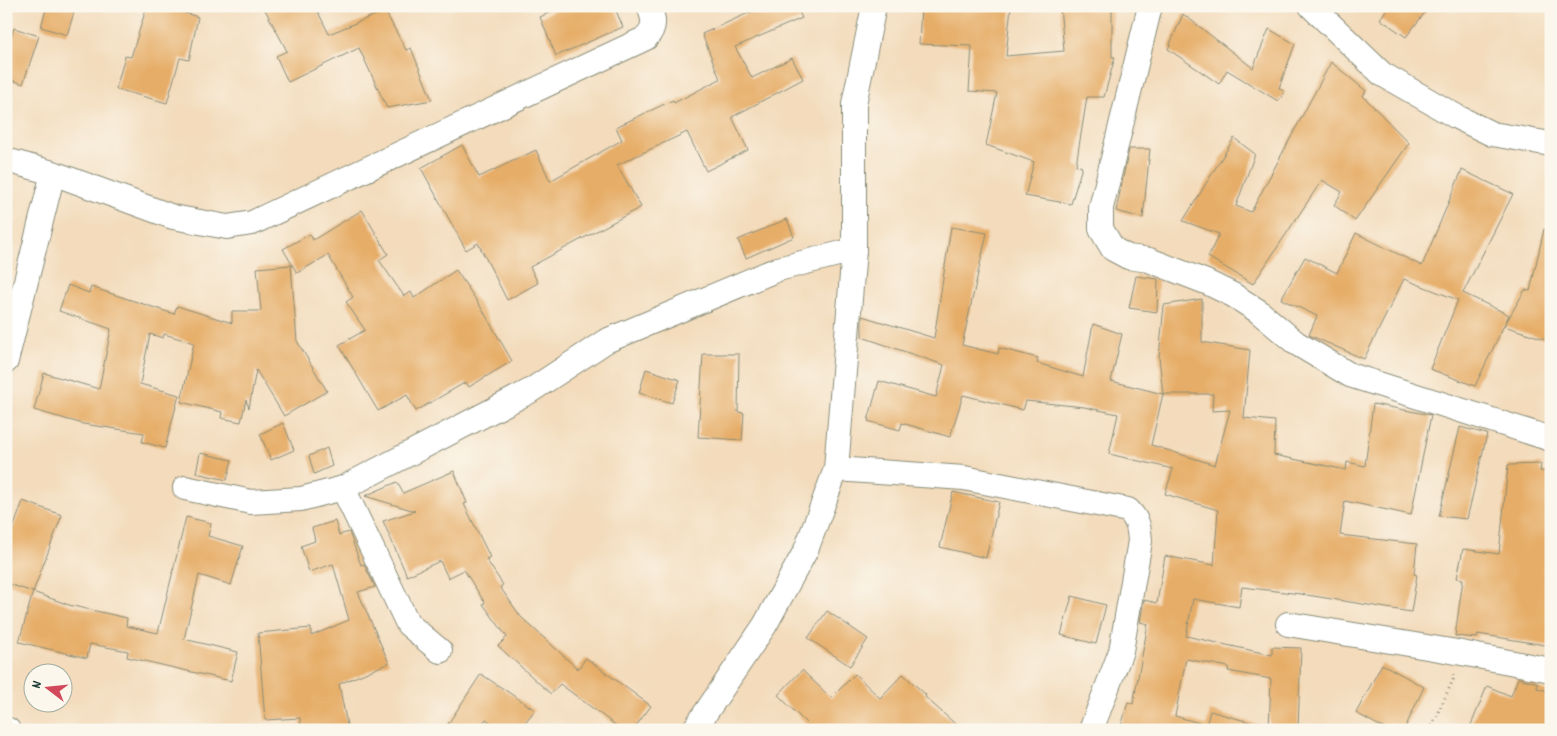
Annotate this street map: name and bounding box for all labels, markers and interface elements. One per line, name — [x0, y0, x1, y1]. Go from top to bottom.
north arrow — [22, 664, 72, 714]
text: N — [27, 679, 48, 691]

